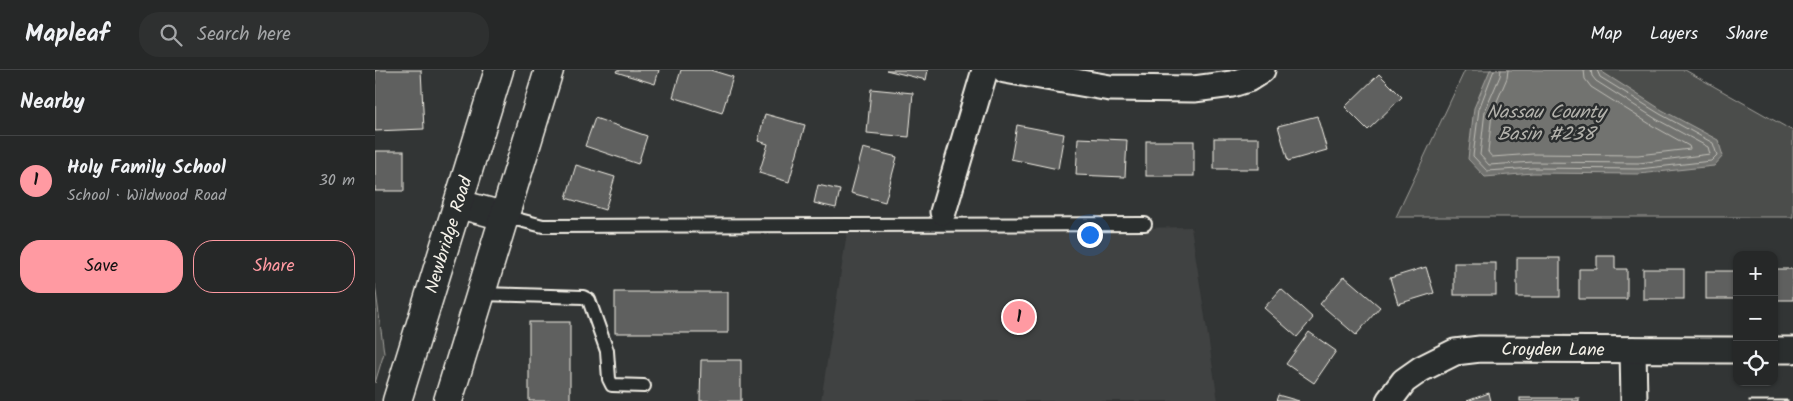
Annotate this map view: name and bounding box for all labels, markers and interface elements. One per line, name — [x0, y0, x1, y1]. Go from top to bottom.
search box — [139, 12, 489, 57]
text: Mapleaf — [25, 15, 109, 54]
text: Search here — [197, 20, 291, 50]
text: Map — [1591, 20, 1622, 49]
text: Layers — [1650, 20, 1698, 49]
text: Share — [1726, 20, 1768, 49]
icon: search — [157, 21, 185, 49]
text: Nearby — [20, 86, 85, 119]
water label: Nassau County Basin #238 — [1486, 98, 1609, 150]
text: Holy Family School — [67, 153, 226, 183]
text: 1 — [34, 168, 38, 193]
text: 30 m — [319, 168, 355, 193]
street label: Newbridge Road — [418, 172, 482, 297]
text: School · Wildwood Road — [67, 183, 226, 208]
your location — [1077, 222, 1103, 248]
button: Save — [20, 240, 183, 293]
button: Share — [193, 240, 355, 293]
map controls — [1733, 251, 1778, 386]
button: + — [1733, 251, 1778, 296]
button: − — [1733, 296, 1778, 341]
pin: 1 — [1003, 298, 1035, 336]
street label: Croyden Lane — [1501, 336, 1605, 365]
button: locate — [1733, 341, 1778, 386]

